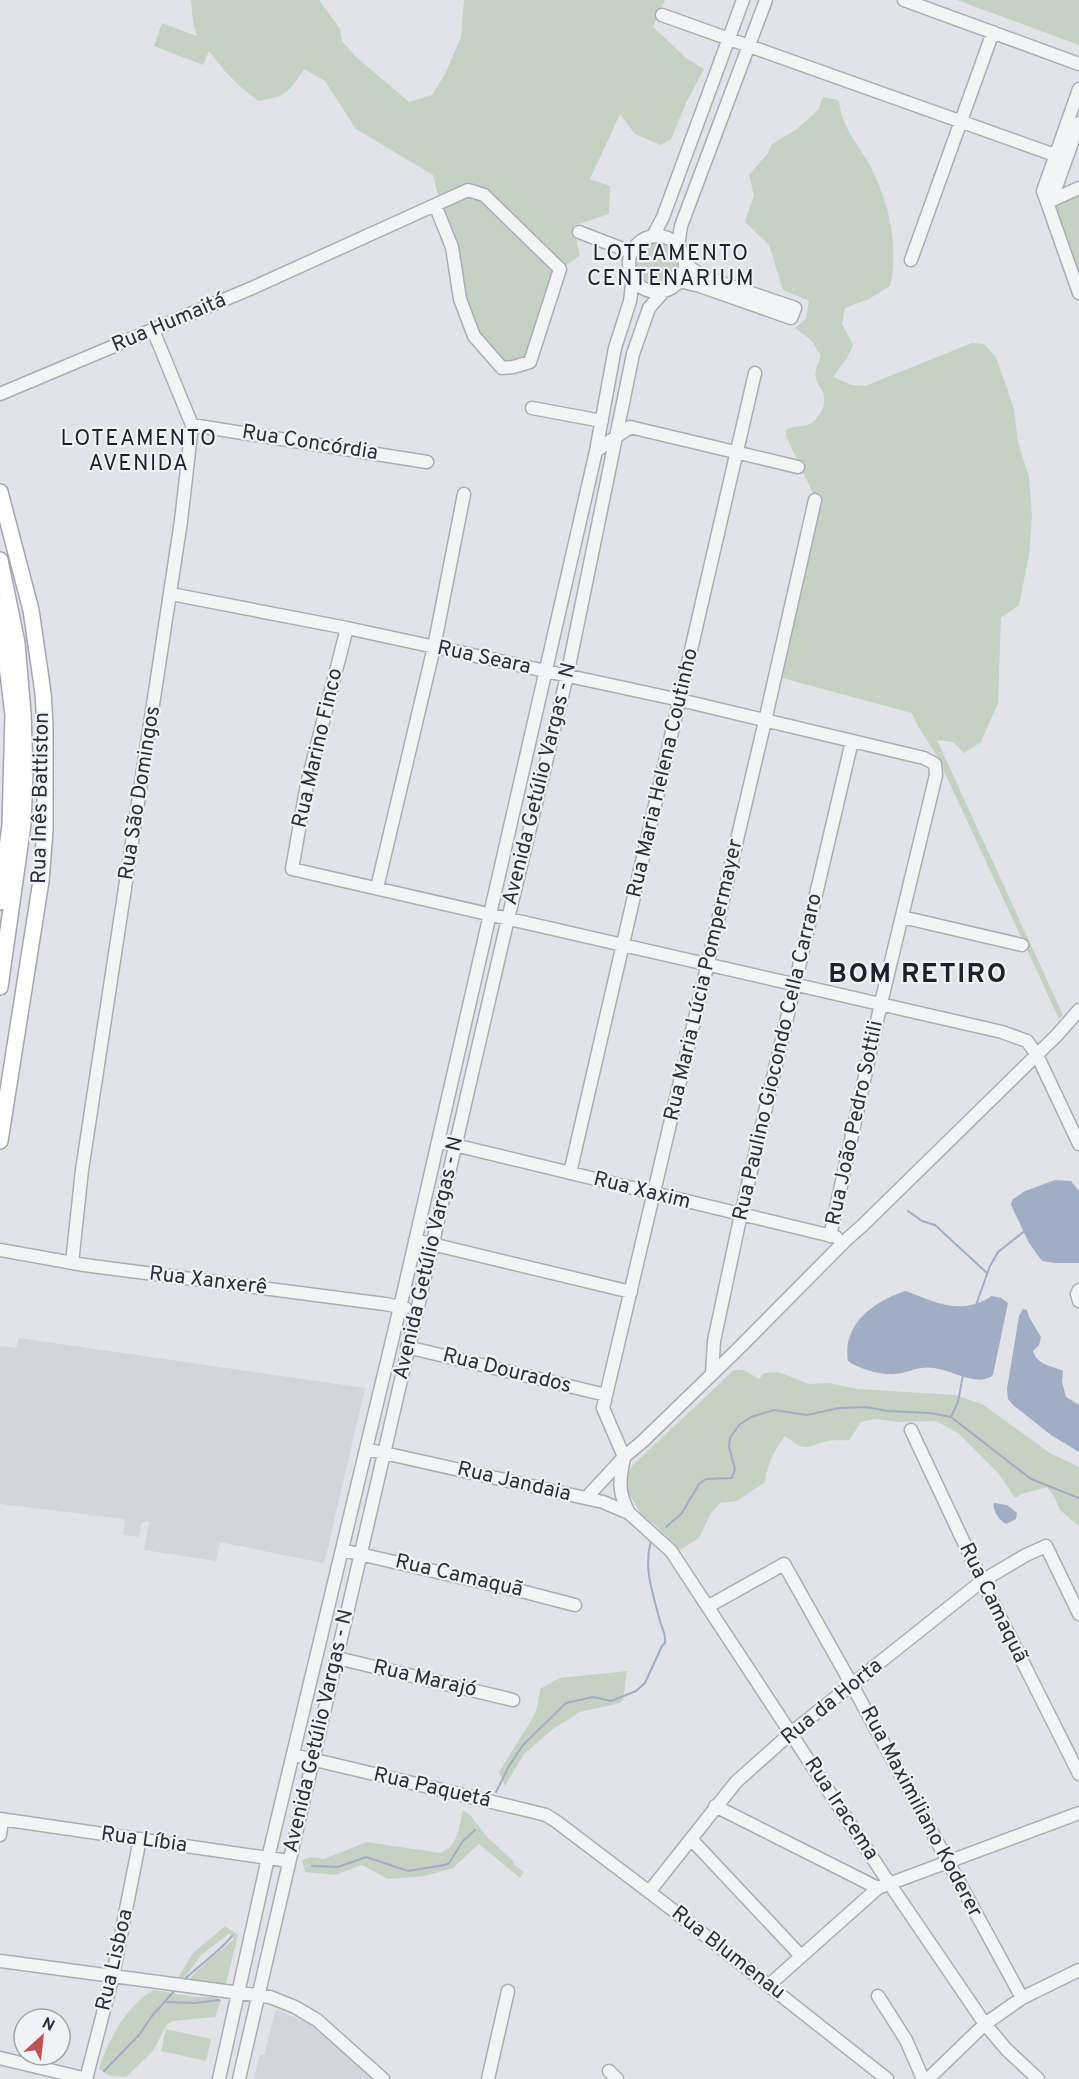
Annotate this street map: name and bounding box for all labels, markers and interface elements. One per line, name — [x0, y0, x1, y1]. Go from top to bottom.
district label: LOTEAMENTO CENTENARIUM — [587, 241, 755, 293]
street label: Rua Humaitá — [108, 287, 230, 359]
street label: Rua Concórdia — [240, 419, 380, 467]
district label: LOTEAMENTO AVENIDA — [61, 426, 217, 478]
street label: Rua Seara — [435, 635, 533, 681]
street label: Rua Maria Helena Coutinho — [621, 646, 705, 900]
street label: Avenida Getúlio Vargas - N — [497, 660, 583, 908]
street label: Rua Marino Finco — [287, 666, 349, 830]
street label: Rua São Domingos — [113, 704, 167, 882]
street label: Rua Inês Battiston — [26, 712, 56, 884]
street label: Rua Maria Lúcia Pompermayer — [658, 837, 750, 1123]
street label: Rua Paulino Giocondo Cella Carraro — [727, 891, 829, 1223]
district label: BOM RETIRO — [828, 958, 1008, 992]
street label: Rua João Pedro Sottili — [820, 1018, 890, 1228]
street label: Avenida Getúlio Vargas - N — [388, 1134, 470, 1382]
street label: Rua Xaxim — [591, 1166, 693, 1216]
street label: Rua Xanxerê — [147, 1260, 269, 1302]
street label: Rua Dourados — [440, 1342, 574, 1400]
street label: Rua Jandaia — [455, 1456, 573, 1508]
street label: Rua Camaquã — [952, 1538, 1034, 1668]
street label: Rua Camaquã — [392, 1548, 526, 1604]
street label: Avenida Getúlio Vargas - N — [278, 1607, 360, 1855]
street label: Rua da Horta — [776, 1653, 888, 1751]
street label: Rua Marajó — [370, 1654, 480, 1704]
street label: Rua Maximiliano Koderer — [854, 1702, 988, 1922]
street label: Rua Iracema — [798, 1752, 884, 1866]
street label: Rua Paquetá — [371, 1761, 493, 1815]
street label: Rua Líbia — [99, 1821, 189, 1859]
street label: Rua Blumenau — [666, 1900, 790, 2006]
street label: Rua Lisboa — [90, 1906, 140, 2014]
north arrow — [12, 2007, 72, 2067]
text: N — [38, 2014, 58, 2037]

